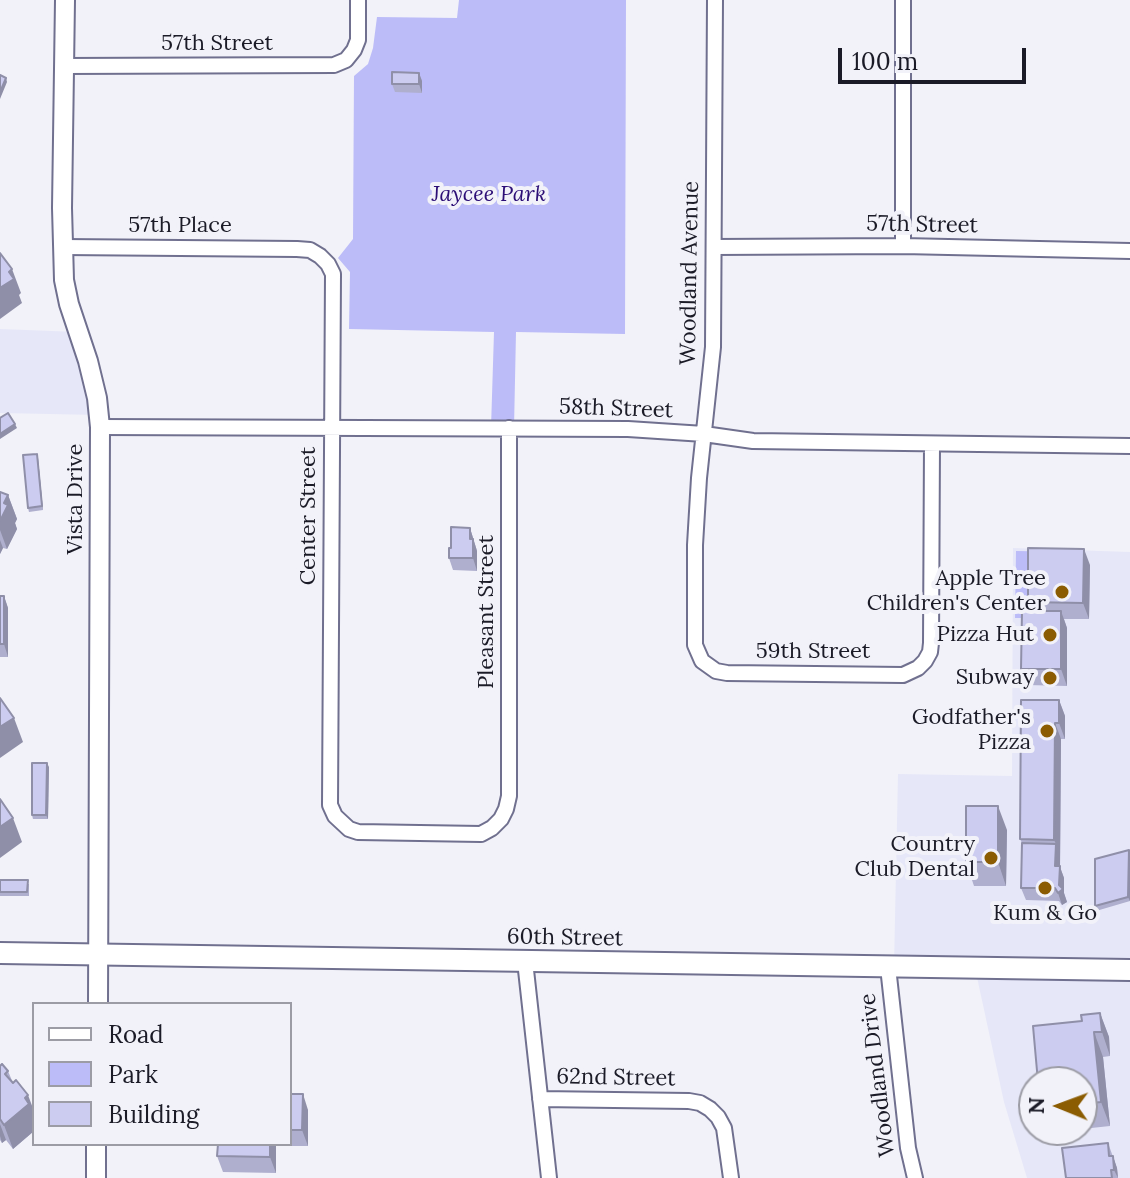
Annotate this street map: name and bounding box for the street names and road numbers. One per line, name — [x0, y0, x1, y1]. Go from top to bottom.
street label: 57th Street — [161, 31, 273, 57]
street label: Woodland Avenue — [675, 181, 705, 365]
street label: 57th Street — [866, 211, 978, 239]
street label: 57th Place — [128, 213, 232, 239]
street label: 58th Street — [558, 394, 674, 424]
street label: Vista Drive — [63, 443, 89, 555]
street label: Center Street — [296, 447, 322, 585]
street label: Pleasant Street — [474, 535, 500, 689]
street label: 59th Street — [756, 639, 870, 665]
street label: 60th Street — [507, 924, 623, 952]
street label: Woodland Drive — [855, 992, 901, 1158]
street label: 62nd Street — [556, 1064, 676, 1092]

